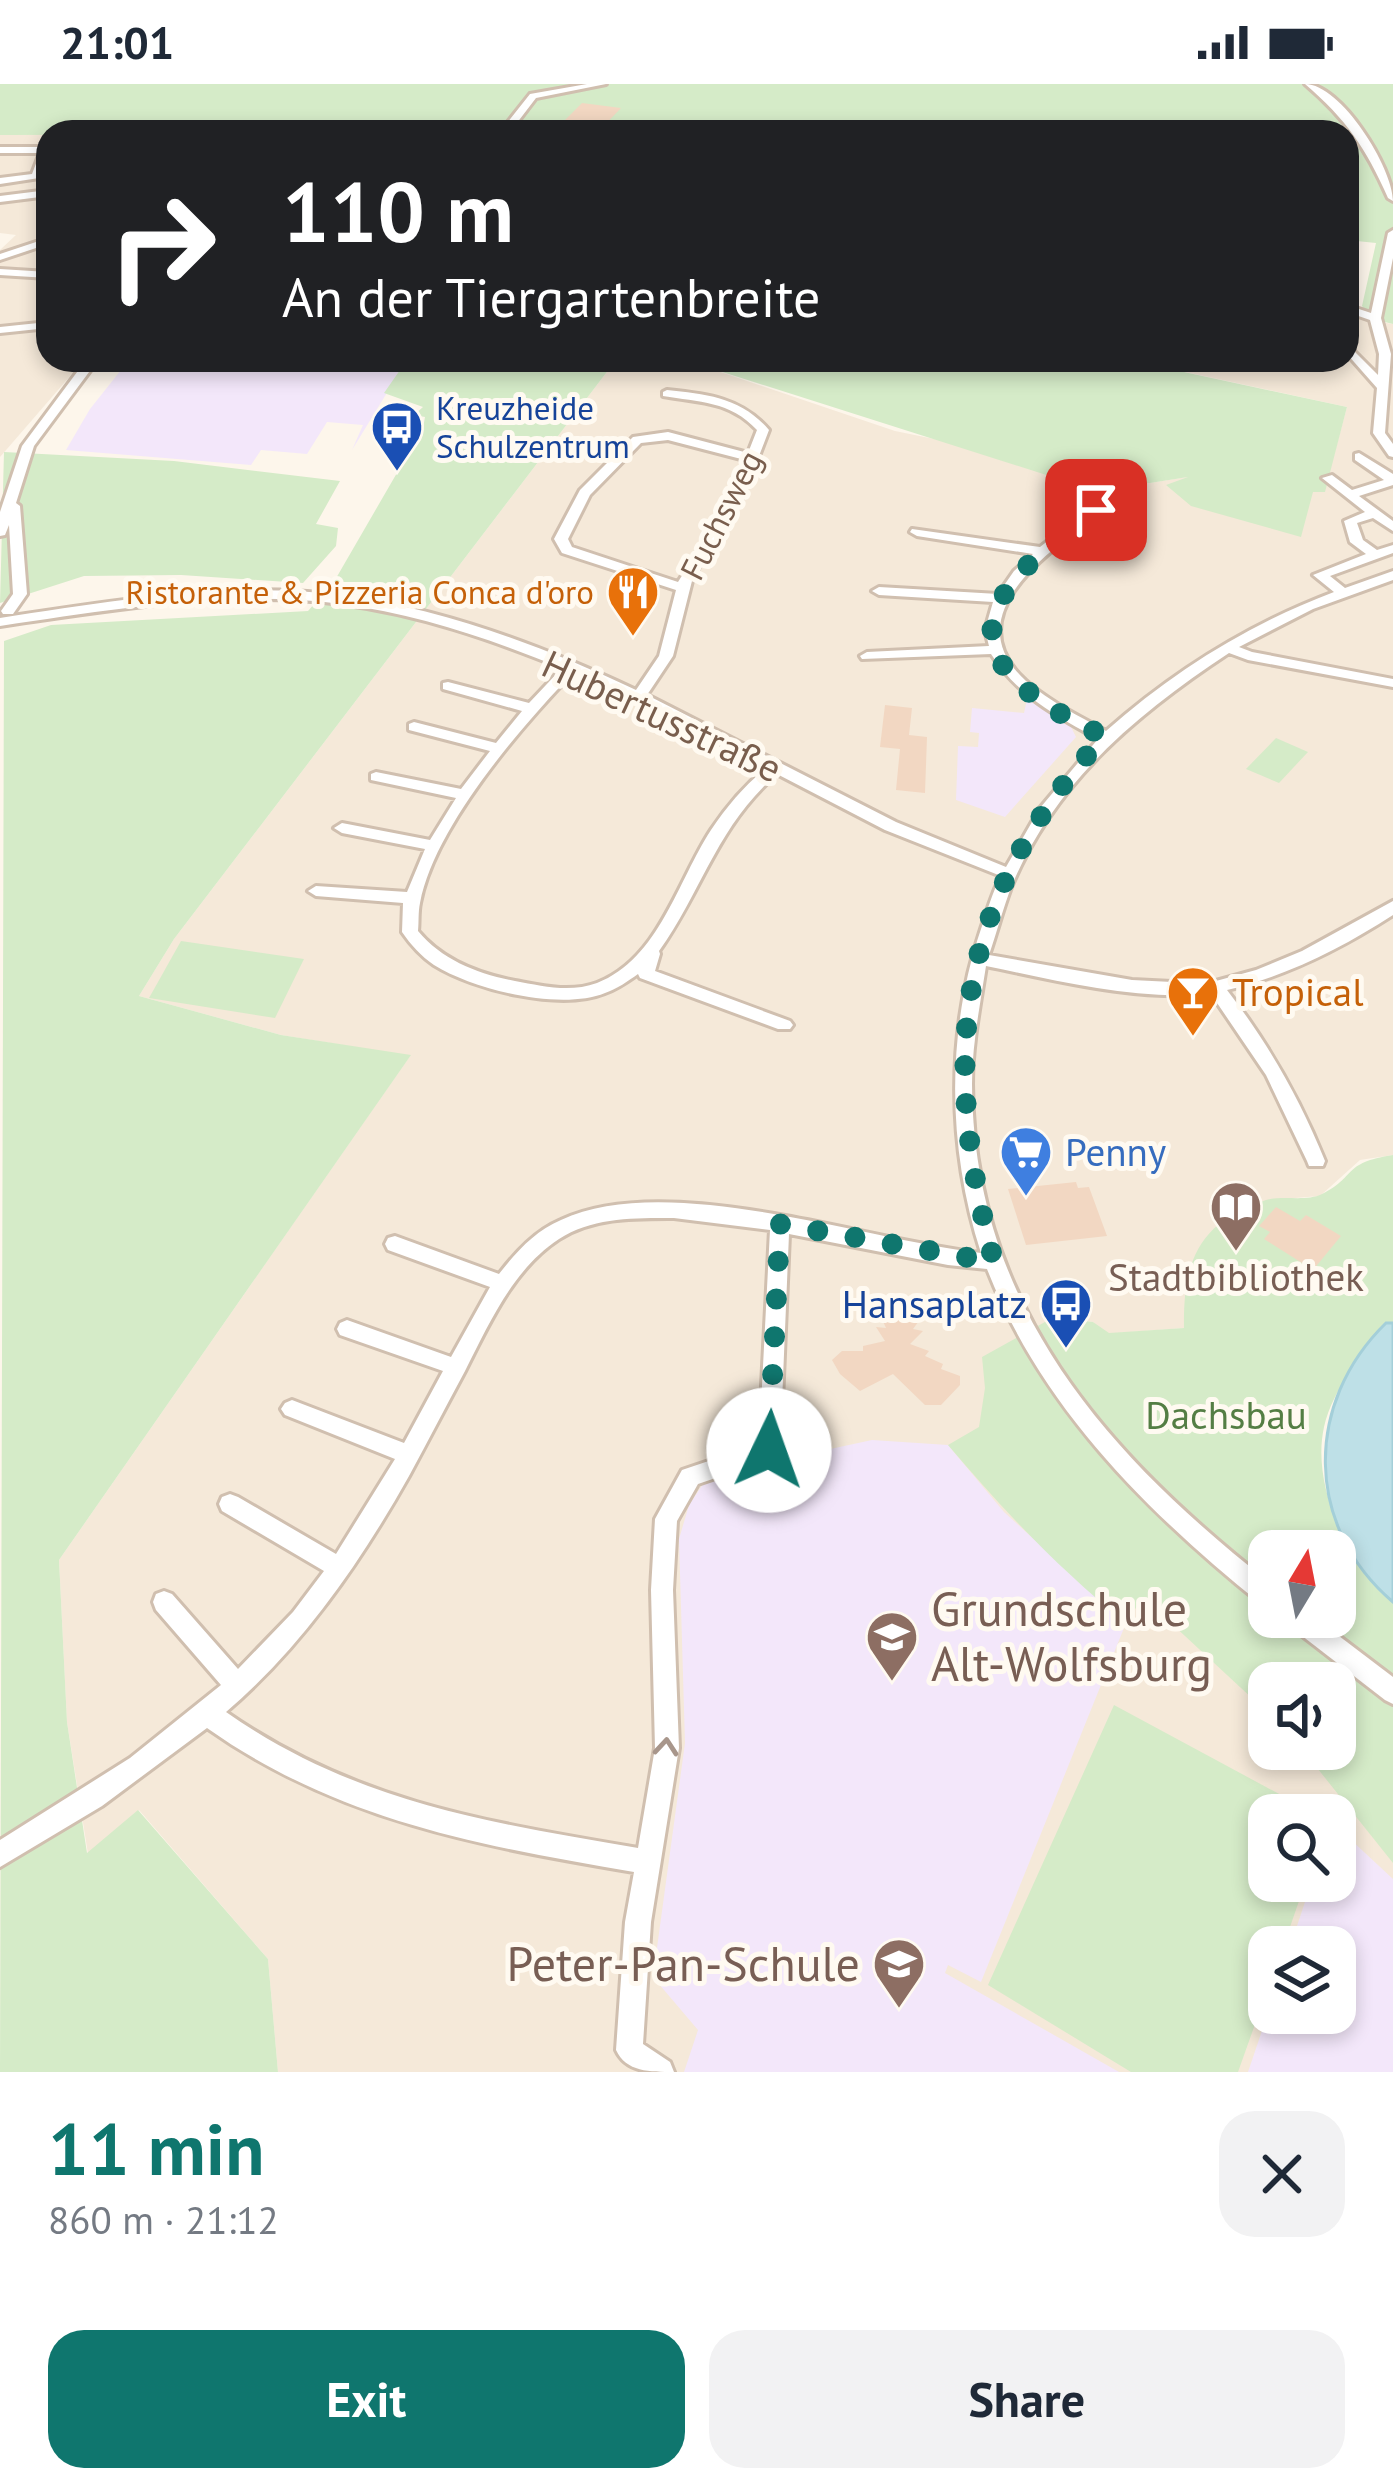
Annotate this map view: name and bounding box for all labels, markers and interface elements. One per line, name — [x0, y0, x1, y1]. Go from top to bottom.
text: 21:01 — [60, 13, 174, 71]
text: 110 m — [282, 156, 514, 265]
icon: right — [84, 168, 240, 324]
text: An der Tiergartenbreite — [282, 262, 820, 332]
place label: Kreuzheide Schulzentrum — [436, 386, 630, 467]
bus stop icon: Kreuzheide Schulzentrum — [369, 399, 425, 473]
street label: Fuchsweg — [670, 443, 771, 587]
pin — [1045, 459, 1147, 561]
icon: arrive — [1063, 477, 1129, 543]
restaurant icon: Ristorante & Pizzeria Conca d'oro — [605, 564, 661, 638]
place label: Ristorante & Pizzeria Conca d'oro — [125, 570, 594, 613]
street label: Hubertusstraße — [534, 638, 790, 793]
bar icon: Tropical — [1165, 964, 1221, 1038]
place label: Tropical — [1232, 966, 1364, 1017]
supermarket icon: Penny — [998, 1124, 1054, 1198]
place label: Penny — [1065, 1126, 1166, 1177]
library icon: Stadtbibliothek — [1208, 1179, 1264, 1253]
place label: Stadtbibliothek — [1108, 1251, 1364, 1302]
bus stop icon: Hansaplatz — [1038, 1276, 1094, 1350]
place label: Hansaplatz — [842, 1278, 1027, 1329]
position arrow — [706, 1387, 832, 1513]
park label: Dachsbau — [1145, 1389, 1307, 1440]
north arrow — [1248, 1530, 1356, 1638]
map controls — [1248, 1530, 1356, 2034]
place label: Grundschule Alt-Wolfsburg — [931, 1577, 1212, 1694]
school or university icon: Grundschule Alt-Wolfsburg — [864, 1609, 920, 1683]
button: sound — [1248, 1662, 1356, 1770]
one-way arrow — [652, 1737, 678, 1756]
button: search — [1248, 1794, 1356, 1902]
button: layers — [1248, 1926, 1356, 2034]
place label: Peter-Pan-Schule — [507, 1932, 860, 1994]
school or university icon: Peter-Pan-Schule — [871, 1936, 927, 2010]
text: 11 min — [48, 2102, 264, 2195]
button: close — [1219, 2111, 1345, 2237]
text: 860 m · 21:12 — [48, 2194, 279, 2245]
button: Exit — [48, 2330, 685, 2468]
button: Share — [709, 2330, 1345, 2468]

